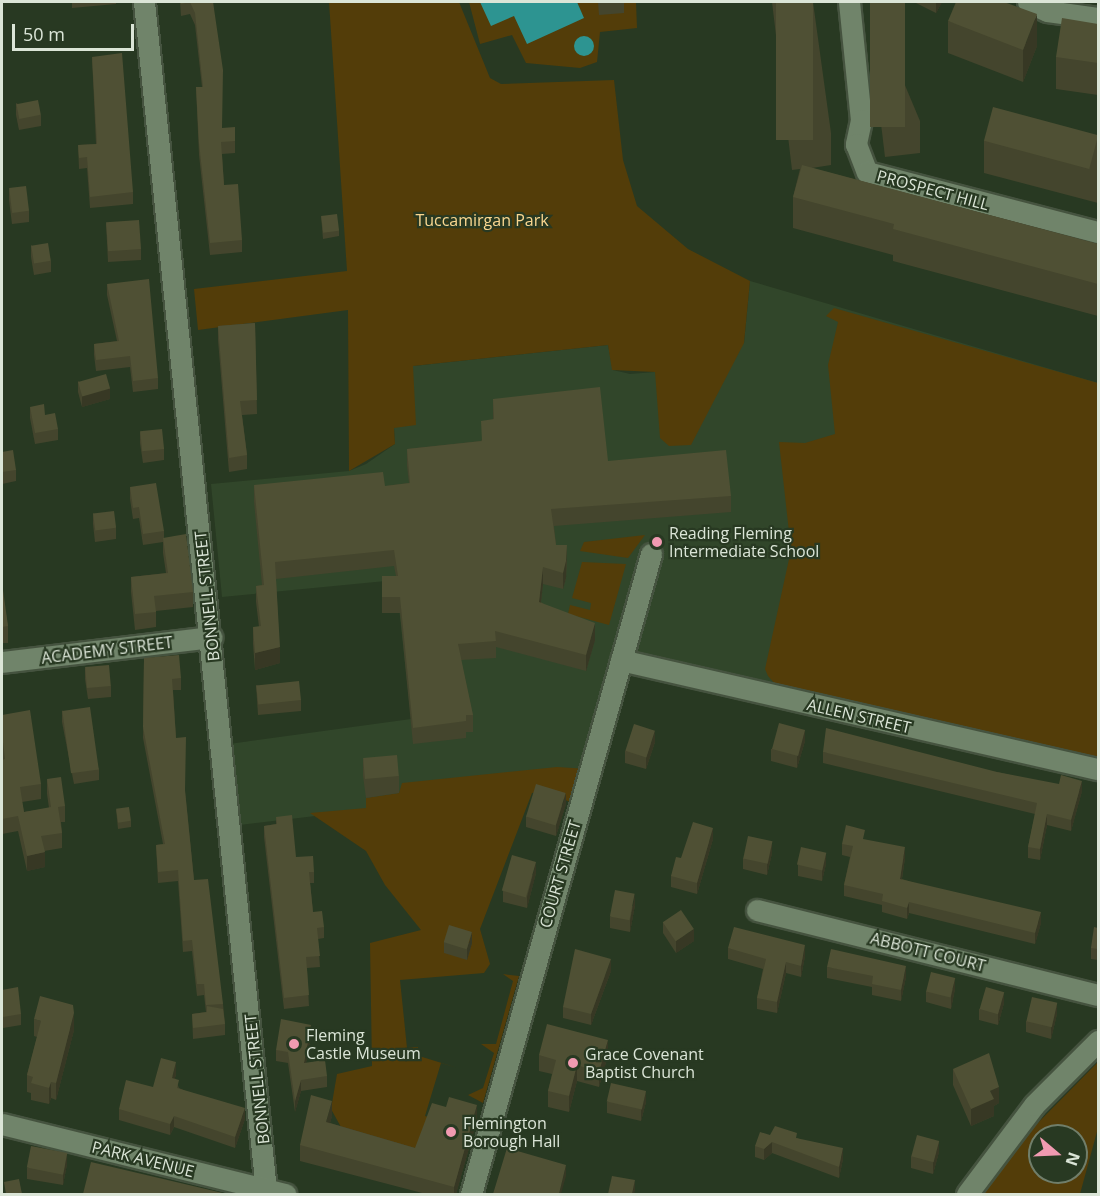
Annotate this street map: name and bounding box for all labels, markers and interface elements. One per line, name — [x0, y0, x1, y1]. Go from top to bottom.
scale bar — [15, 12, 136, 50]
text: 50 m — [23, 22, 65, 46]
street label: PROSPECT HILL — [875, 166, 991, 214]
park label: Tuccamirgan Park — [415, 210, 549, 230]
place label: Reading Fleming Intermediate School — [669, 523, 819, 561]
street label: BONNELL STREET — [191, 530, 223, 662]
marker: Reading Fleming Intermediate School — [650, 535, 664, 549]
street label: ACADEMY STREET — [40, 632, 174, 668]
street label: ALLEN STREET — [805, 695, 913, 737]
street label: COURT STREET — [535, 818, 585, 930]
street label: ABBOTT COURT — [868, 928, 988, 976]
street label: BONNELL STREET — [241, 1013, 273, 1145]
place label: Fleming Castle Museum — [306, 1025, 421, 1063]
marker: Fleming Castle Museum — [287, 1037, 301, 1051]
place label: Grace Covenant Baptist Church — [585, 1044, 704, 1082]
marker: Grace Covenant Baptist Church — [566, 1056, 580, 1070]
place label: Flemington Borough Hall — [463, 1113, 560, 1151]
north arrow — [1028, 1124, 1088, 1184]
marker: Flemington Borough Hall — [444, 1125, 458, 1139]
street label: PARK AVENUE — [90, 1137, 196, 1181]
text: N — [1061, 1149, 1086, 1169]

